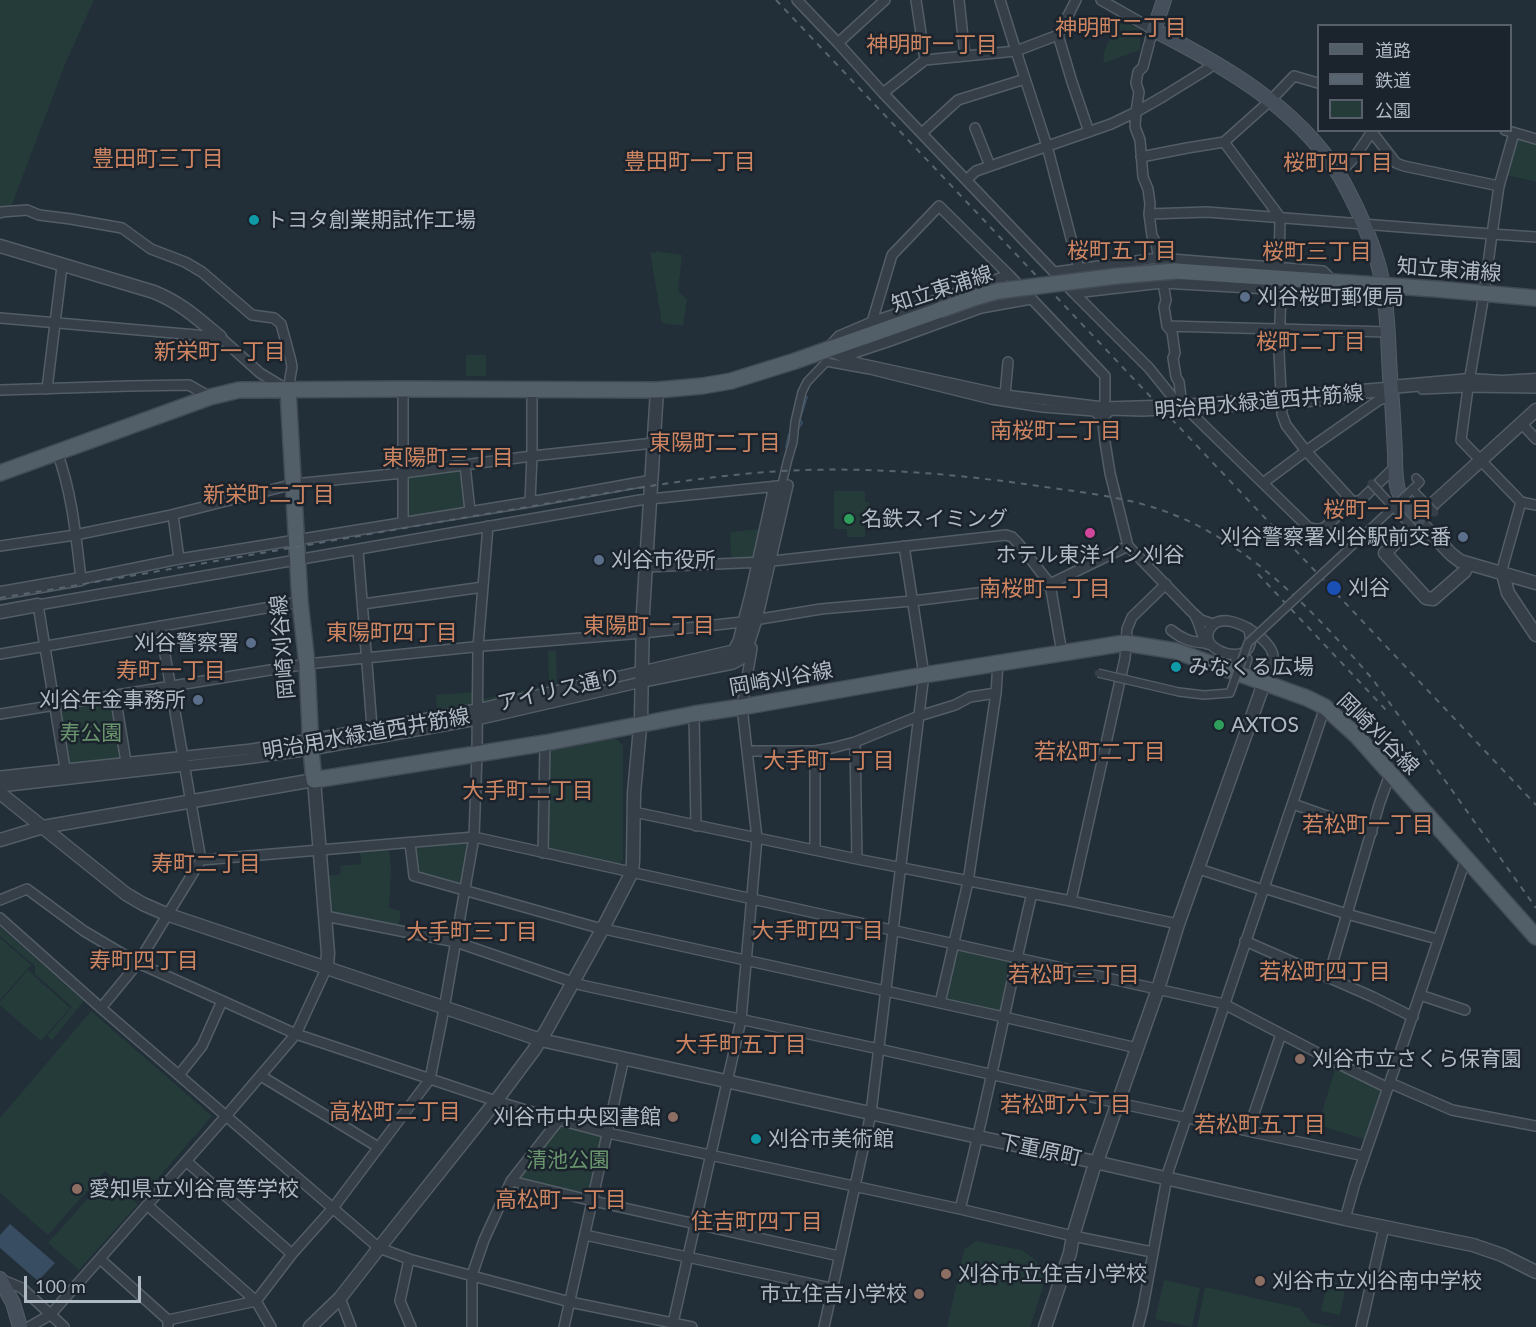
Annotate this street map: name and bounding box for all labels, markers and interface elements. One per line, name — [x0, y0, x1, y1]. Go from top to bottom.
district label: 神明町二丁目 — [1055, 15, 1187, 41]
legend — [1317, 24, 1512, 132]
district label: 神明町一丁目 — [866, 32, 998, 58]
text: 道路 — [1375, 39, 1411, 61]
text: 鉄道 — [1375, 69, 1411, 91]
text: 公園 — [1375, 99, 1411, 121]
district label: 豊田町三丁目 — [92, 146, 224, 172]
district label: 豊田町一丁目 — [624, 149, 756, 175]
district label: 桜町四丁目 — [1283, 150, 1393, 176]
place label: トヨタ創業期試作工場 — [266, 207, 476, 233]
marker: トヨタ創業期試作工場 — [247, 213, 261, 227]
district label: 桜町五丁目 — [1067, 238, 1177, 264]
district label: 桜町三丁目 — [1262, 239, 1372, 265]
street label: 知立東浦線 — [1396, 254, 1502, 286]
street label: 知立東浦線 — [888, 261, 996, 317]
place label: 刈谷桜町郵便局 — [1257, 284, 1404, 310]
marker: 刈谷桜町郵便局 — [1238, 290, 1252, 304]
district label: 桜町二丁目 — [1256, 329, 1366, 355]
district label: 新栄町一丁目 — [154, 339, 286, 365]
street label: 明治用水緑道西井筋線 — [1153, 380, 1365, 424]
district label: 南桜町二丁目 — [990, 418, 1122, 444]
district label: 東陽町二丁目 — [649, 430, 781, 456]
district label: 東陽町三丁目 — [382, 445, 514, 471]
district label: 新栄町二丁目 — [203, 482, 335, 508]
district label: 桜町一丁目 — [1323, 497, 1433, 523]
place label: 名鉄スイミング — [861, 506, 1008, 532]
marker: 名鉄スイミング — [842, 512, 856, 526]
place label: 刈谷警察署刈谷駅前交番 — [1220, 524, 1451, 550]
marker: ホテル東洋イン刈谷 — [1083, 526, 1097, 540]
marker: 刈谷警察署刈谷駅前交番 — [1456, 530, 1470, 544]
place label: ホテル東洋イン刈谷 — [996, 542, 1184, 568]
place label: 刈谷市役所 — [611, 547, 716, 573]
marker: 刈谷市役所 — [592, 553, 606, 567]
place label: 刈谷 — [1348, 575, 1390, 601]
district label: 南桜町一丁目 — [979, 576, 1111, 602]
marker: 刈谷 — [1325, 579, 1343, 597]
street label: 岡崎刈谷線 — [266, 594, 300, 700]
district label: 東陽町一丁目 — [583, 613, 715, 639]
district label: 東陽町四丁目 — [326, 620, 458, 646]
place label: 刈谷警察署 — [134, 630, 239, 656]
marker: 刈谷警察署 — [244, 636, 258, 650]
place label: みなくる広場 — [1188, 654, 1314, 680]
street label: 岡崎刈谷線 — [727, 657, 835, 701]
district label: 寿町一丁目 — [116, 658, 226, 684]
marker: みなくる広場 — [1169, 660, 1183, 674]
street label: アイリス通り — [495, 664, 623, 716]
place label: 刈谷年金事務所 — [39, 687, 186, 713]
street label: 岡崎刈谷線 — [1332, 688, 1424, 780]
marker: 刈谷年金事務所 — [191, 693, 205, 707]
street label: 明治用水緑道西井筋線 — [260, 703, 472, 765]
place label: AXTOS — [1231, 712, 1299, 738]
marker: AXTOS — [1212, 718, 1226, 732]
park label: 寿公園 — [60, 720, 122, 746]
district label: 若松町二丁目 — [1034, 739, 1166, 765]
district label: 大手町一丁目 — [763, 748, 895, 774]
district label: 大手町二丁目 — [462, 778, 594, 804]
district label: 若松町一丁目 — [1302, 812, 1434, 838]
district label: 寿町二丁目 — [151, 851, 261, 877]
district label: 大手町四丁目 — [752, 918, 884, 944]
district label: 大手町三丁目 — [406, 919, 538, 945]
district label: 寿町四丁目 — [89, 948, 199, 974]
district label: 若松町四丁目 — [1259, 959, 1391, 985]
district label: 若松町三丁目 — [1008, 962, 1140, 988]
district label: 大手町五丁目 — [675, 1032, 807, 1058]
place label: 刈谷市立さくら保育園 — [1312, 1046, 1522, 1072]
marker: 刈谷市立さくら保育園 — [1293, 1052, 1307, 1066]
district label: 若松町六丁目 — [1000, 1092, 1132, 1118]
district label: 高松町二丁目 — [329, 1099, 461, 1125]
place label: 刈谷市中央図書館 — [493, 1104, 661, 1130]
marker: 刈谷市中央図書館 — [666, 1110, 680, 1124]
district label: 若松町五丁目 — [1194, 1112, 1326, 1138]
place label: 刈谷市美術館 — [768, 1126, 894, 1152]
street label: 下重原町 — [996, 1129, 1084, 1171]
marker: 刈谷市美術館 — [749, 1132, 763, 1146]
park label: 清池公園 — [526, 1147, 610, 1173]
place label: 愛知県立刈谷高等学校 — [89, 1176, 299, 1202]
marker: 愛知県立刈谷高等学校 — [70, 1182, 84, 1196]
district label: 高松町一丁目 — [495, 1187, 627, 1213]
district label: 住吉町四丁目 — [691, 1209, 823, 1235]
place label: 刈谷市立住吉小学校 — [958, 1261, 1147, 1287]
scale bar — [27, 1264, 144, 1302]
marker: 刈谷市立住吉小学校 — [939, 1267, 953, 1281]
place label: 刈谷市立刈谷南中学校 — [1272, 1268, 1482, 1294]
marker: 刈谷市立刈谷南中学校 — [1253, 1274, 1267, 1288]
text: 100 m — [35, 1275, 86, 1297]
place label: 市立住吉小学校 — [760, 1281, 907, 1307]
marker: 市立住吉小学校 — [912, 1287, 926, 1301]

